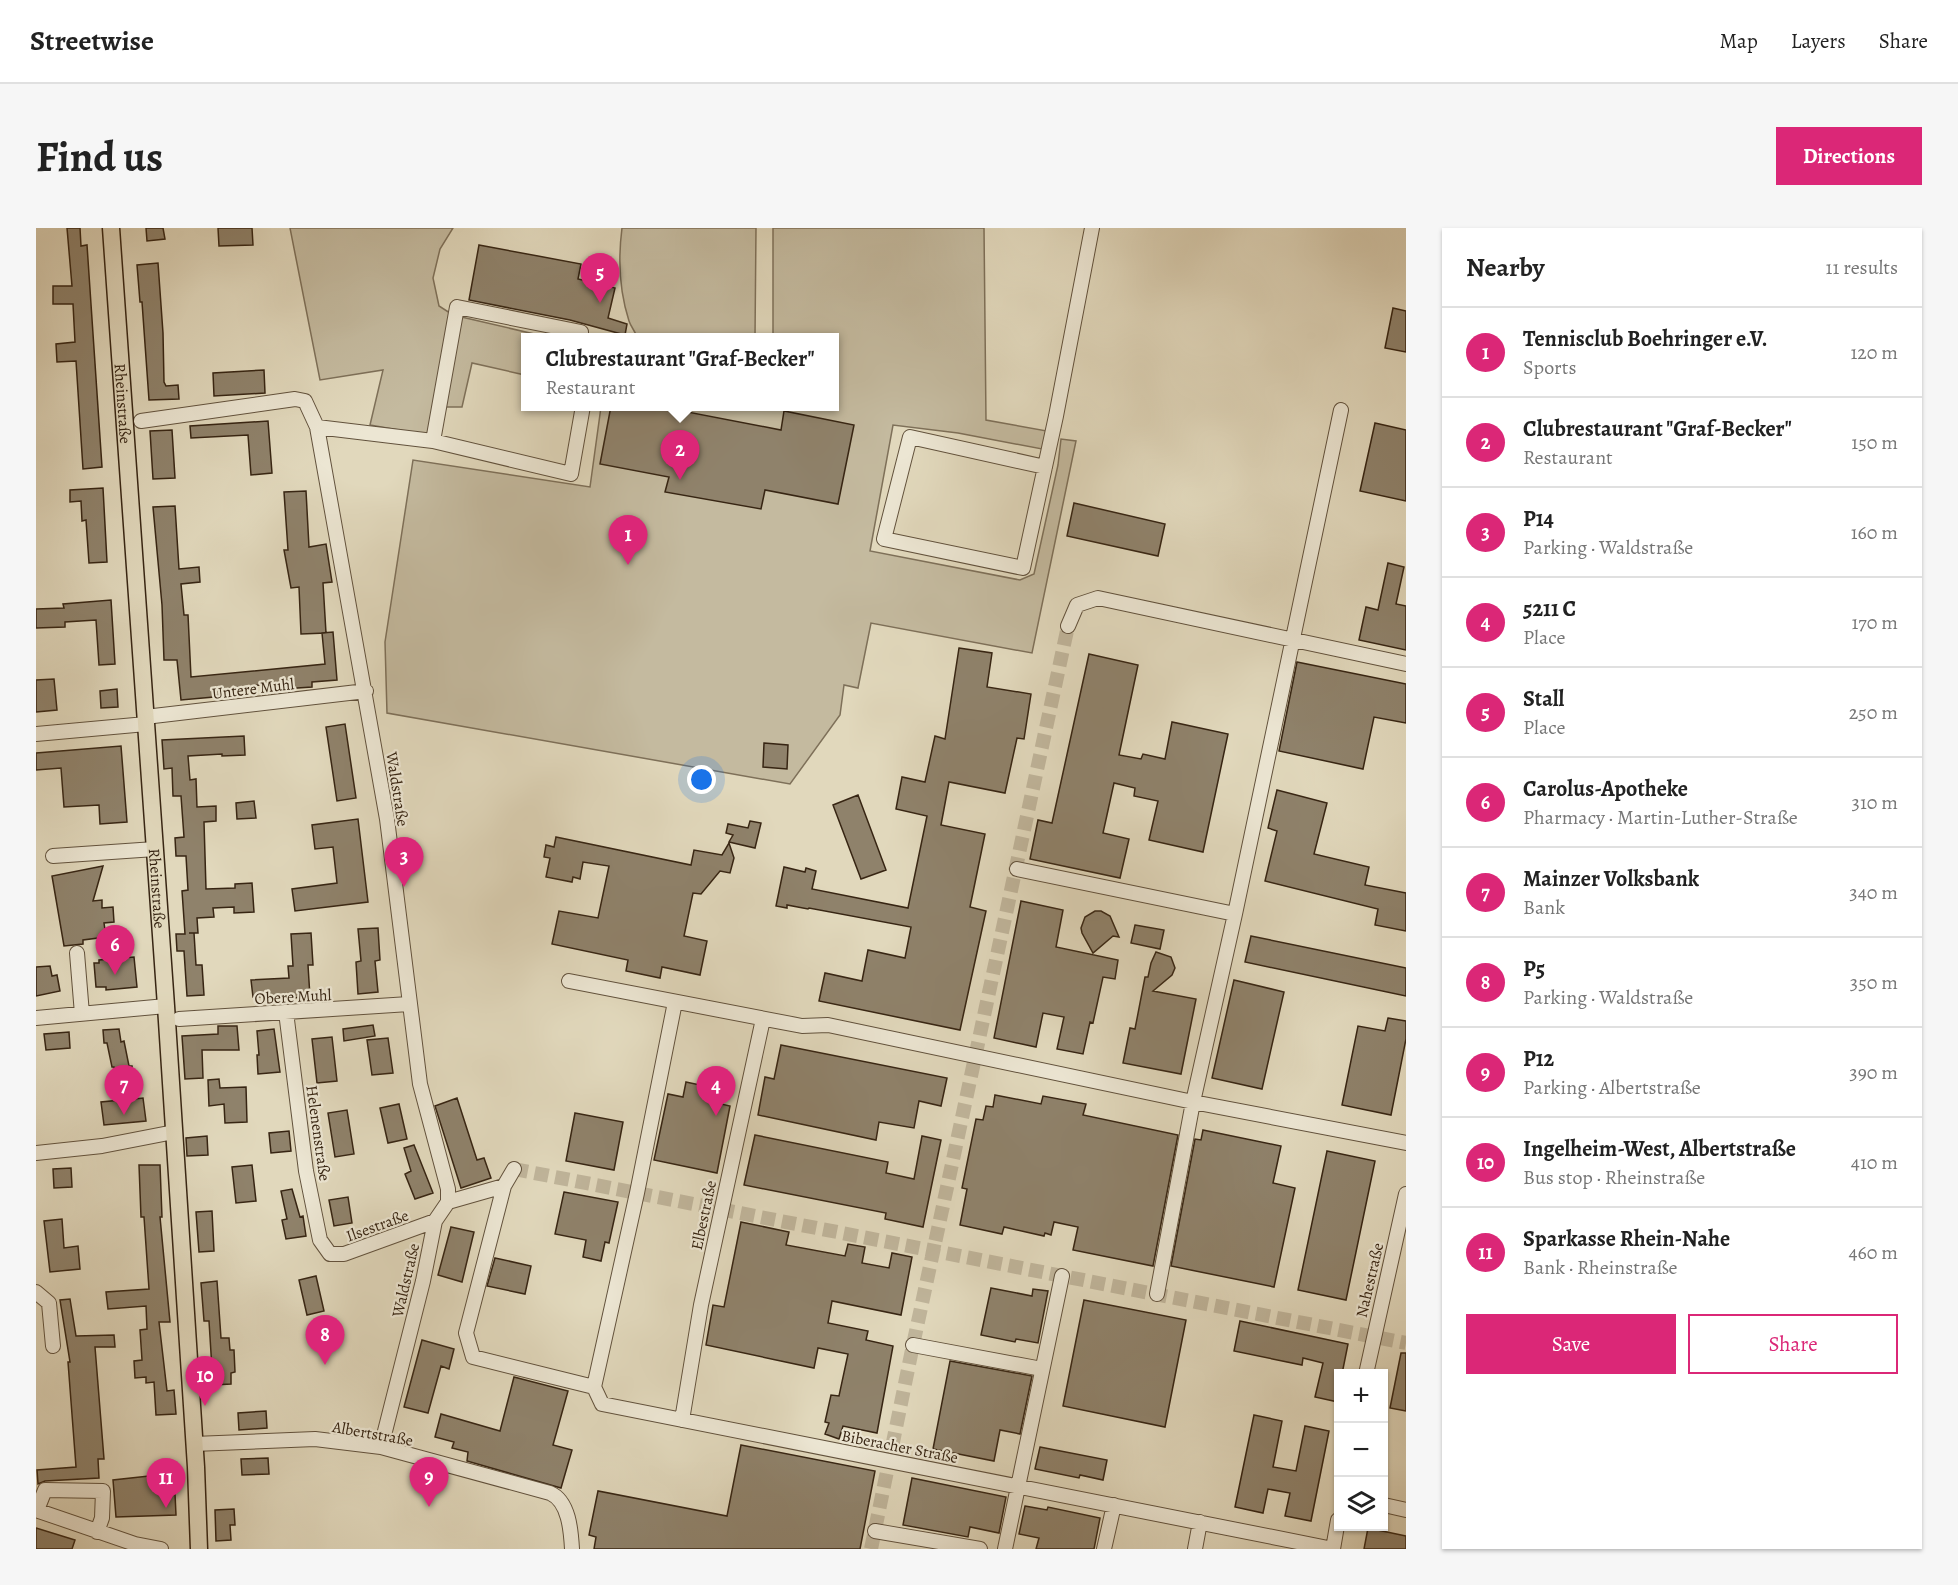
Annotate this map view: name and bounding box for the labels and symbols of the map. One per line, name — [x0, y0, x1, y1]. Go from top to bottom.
pin: 5 — [580, 254, 620, 303]
street label: Rheinstraße — [109, 363, 136, 445]
pin: 2 — [660, 430, 700, 480]
pin: 1 — [608, 516, 648, 565]
street label: Untere Muhl — [211, 673, 295, 705]
street label: Waldstraße — [380, 749, 414, 828]
your location — [687, 765, 716, 794]
pin: 3 — [384, 838, 424, 887]
street label: Rheinstraße — [143, 848, 170, 929]
pin: 6 — [96, 926, 134, 975]
street label: Obere Muhl — [254, 984, 332, 1010]
pin: 7 — [104, 1066, 143, 1115]
pin: 4 — [696, 1066, 736, 1116]
street label: Helenenstraße — [300, 1084, 336, 1182]
street label: Elbestraße — [686, 1178, 722, 1252]
street label: Ilsestraße — [343, 1204, 412, 1247]
street label: Waldstraße — [387, 1241, 425, 1320]
street label: Nahestraße — [1351, 1241, 1389, 1320]
pin: 8 — [306, 1316, 344, 1365]
pin: 10 — [186, 1356, 224, 1406]
street label: Albertstraße — [330, 1416, 415, 1452]
street label: Biberacher Straße — [840, 1425, 960, 1469]
pin: 11 — [146, 1458, 186, 1508]
pin: 9 — [410, 1458, 448, 1507]

